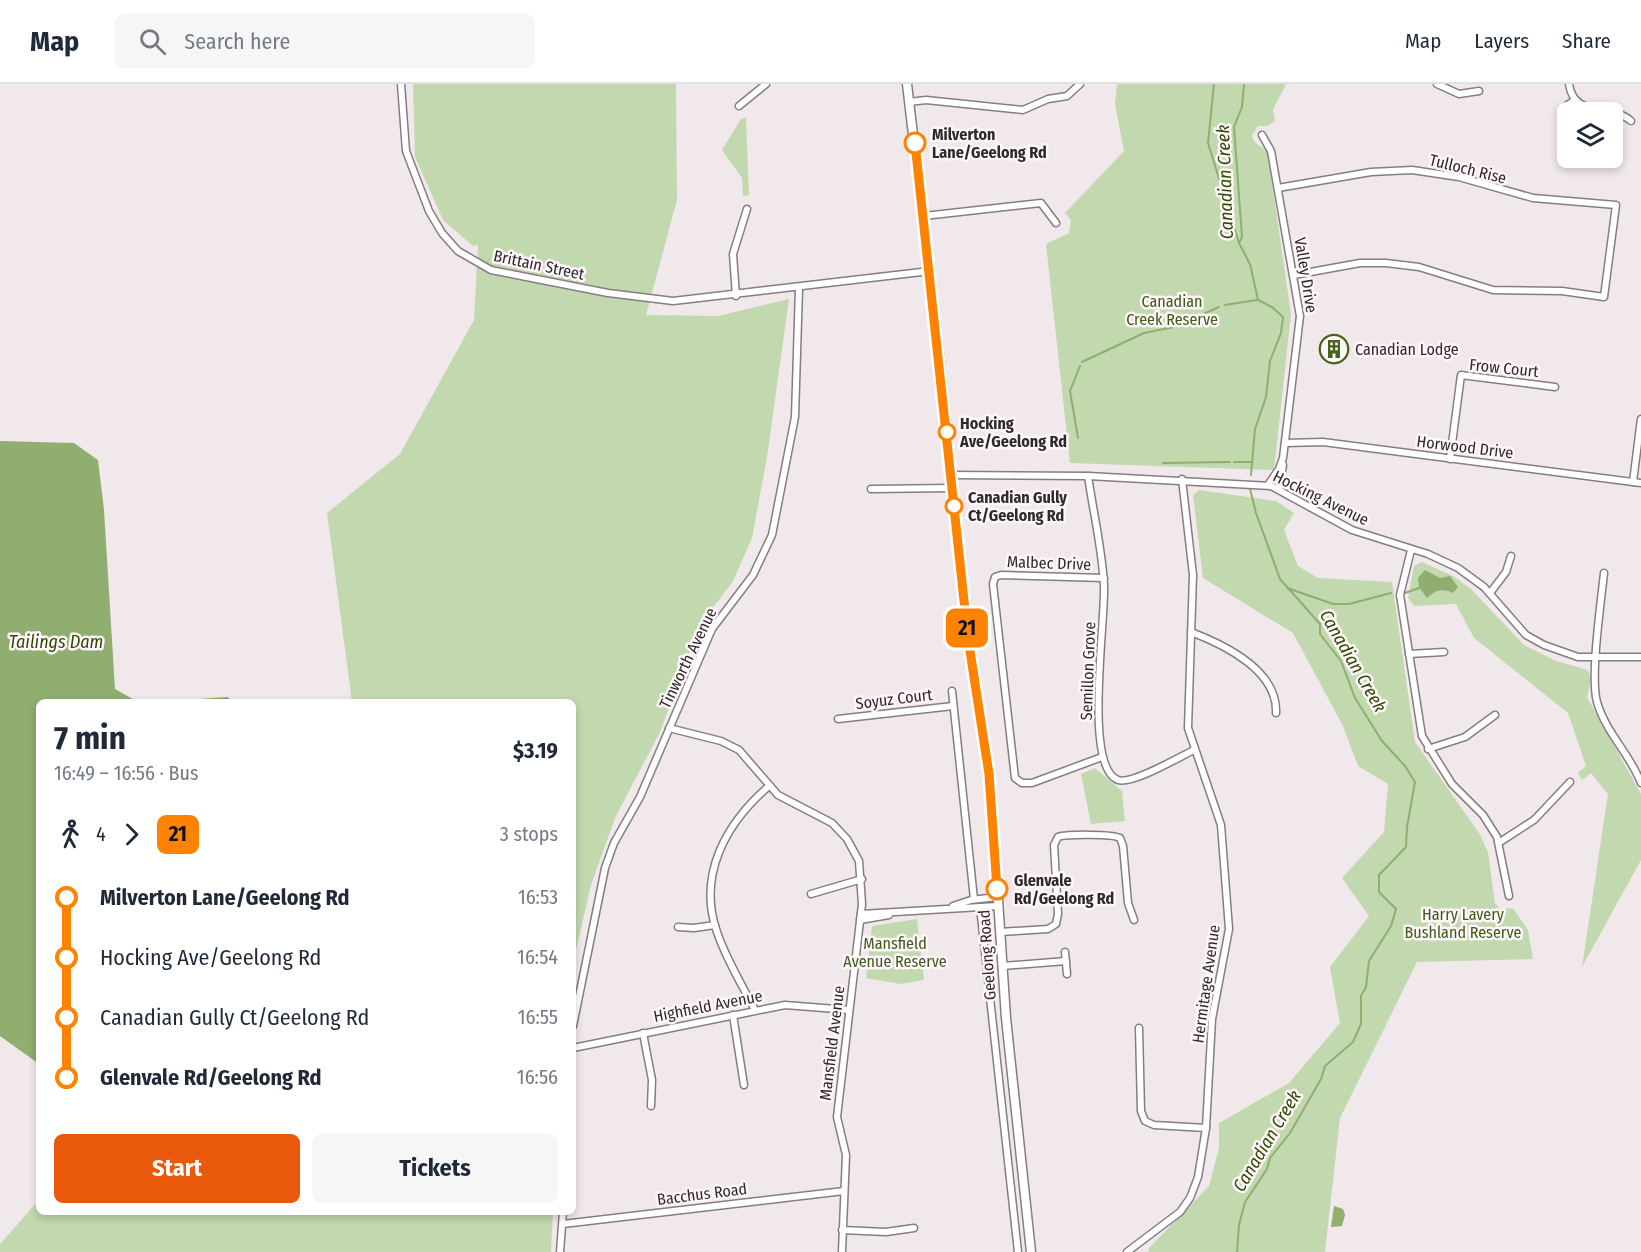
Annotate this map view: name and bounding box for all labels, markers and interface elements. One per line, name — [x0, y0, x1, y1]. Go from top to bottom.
search box — [115, 14, 535, 68]
text: Map — [30, 25, 79, 58]
icon: search — [136, 25, 169, 58]
text: Search here — [184, 28, 290, 55]
text: Map — [1405, 28, 1441, 54]
text: Layers — [1474, 28, 1529, 54]
text: Share — [1562, 28, 1611, 54]
map controls — [1557, 102, 1623, 168]
button: layers — [1557, 102, 1623, 168]
water label: Canadian Creek — [1212, 124, 1238, 239]
place label: Milverton Lane/Geelong Rd — [932, 125, 1047, 162]
marker: Milverton Lane/Geelong Rd — [904, 132, 926, 154]
street label: Tulloch Rise — [1428, 150, 1508, 188]
street label: Valley Drive — [1291, 236, 1321, 314]
street label: Brittain Street — [492, 246, 587, 284]
park label: Canadian Creek Reserve — [1126, 292, 1218, 329]
building icon: Canadian Lodge — [1318, 333, 1350, 365]
place label: Canadian Lodge — [1355, 340, 1459, 359]
street label: Frow Court — [1468, 355, 1540, 381]
place label: Hocking Ave/Geelong Rd — [959, 414, 1067, 451]
marker: Hocking Ave/Geelong Rd — [938, 423, 956, 441]
street label: Horwood Drive — [1416, 432, 1514, 462]
street label: Hocking Avenue — [1270, 467, 1372, 529]
place label: Canadian Gully Ct/Geelong Rd — [968, 488, 1067, 525]
marker: Canadian Gully Ct/Geelong Rd — [945, 497, 963, 515]
street label: Malbec Drive — [1007, 552, 1091, 574]
street label: Tinworth Avenue — [655, 604, 721, 712]
water label: Canadian Creek — [1315, 606, 1391, 716]
line badge: 21 — [940, 608, 994, 648]
text: 21 — [958, 615, 976, 641]
street label: Semillon Grove — [1077, 621, 1099, 721]
water label: Tailings Dam — [9, 631, 103, 653]
street label: Soyuz Court — [854, 685, 934, 713]
text: 7 min — [54, 718, 126, 758]
text: $3.19 — [513, 737, 558, 764]
text: 16:49 – 16:56 · Bus — [54, 761, 199, 785]
icon: walk — [54, 818, 87, 851]
icon: forward — [115, 818, 148, 851]
text: 21 — [169, 821, 187, 847]
text: 4 — [96, 822, 106, 846]
text: 3 stops — [500, 822, 558, 846]
place label: Glenvale Rd/Geelong Rd — [1014, 871, 1114, 908]
marker: Glenvale Rd/Geelong Rd — [986, 878, 1008, 900]
text: Milverton Lane/Geelong Rd — [100, 884, 349, 911]
text: 16:53 — [518, 885, 558, 909]
park label: Harry Lavery Bushland Reserve — [1405, 905, 1521, 942]
street label: Geelong Road — [974, 909, 1000, 1001]
street label: Hermitage Avenue — [1188, 924, 1224, 1044]
park label: Mansfield Avenue Reserve — [843, 934, 947, 971]
text: Hocking Ave/Geelong Rd — [100, 944, 321, 971]
text: 16:54 — [517, 945, 558, 969]
street label: Mansfield Avenue — [816, 985, 848, 1101]
street label: Highfield Avenue — [652, 986, 764, 1026]
text: Canadian Gully Ct/Geelong Rd — [100, 1004, 369, 1031]
text: 16:55 — [518, 1005, 558, 1029]
text: Glenvale Rd/Geelong Rd — [100, 1064, 322, 1091]
text: 16:56 — [517, 1065, 558, 1089]
water label: Canadian Creek — [1228, 1086, 1306, 1196]
button: Start — [54, 1134, 300, 1203]
button: Tickets — [312, 1134, 558, 1203]
street label: Bacchus Road — [656, 1179, 748, 1209]

